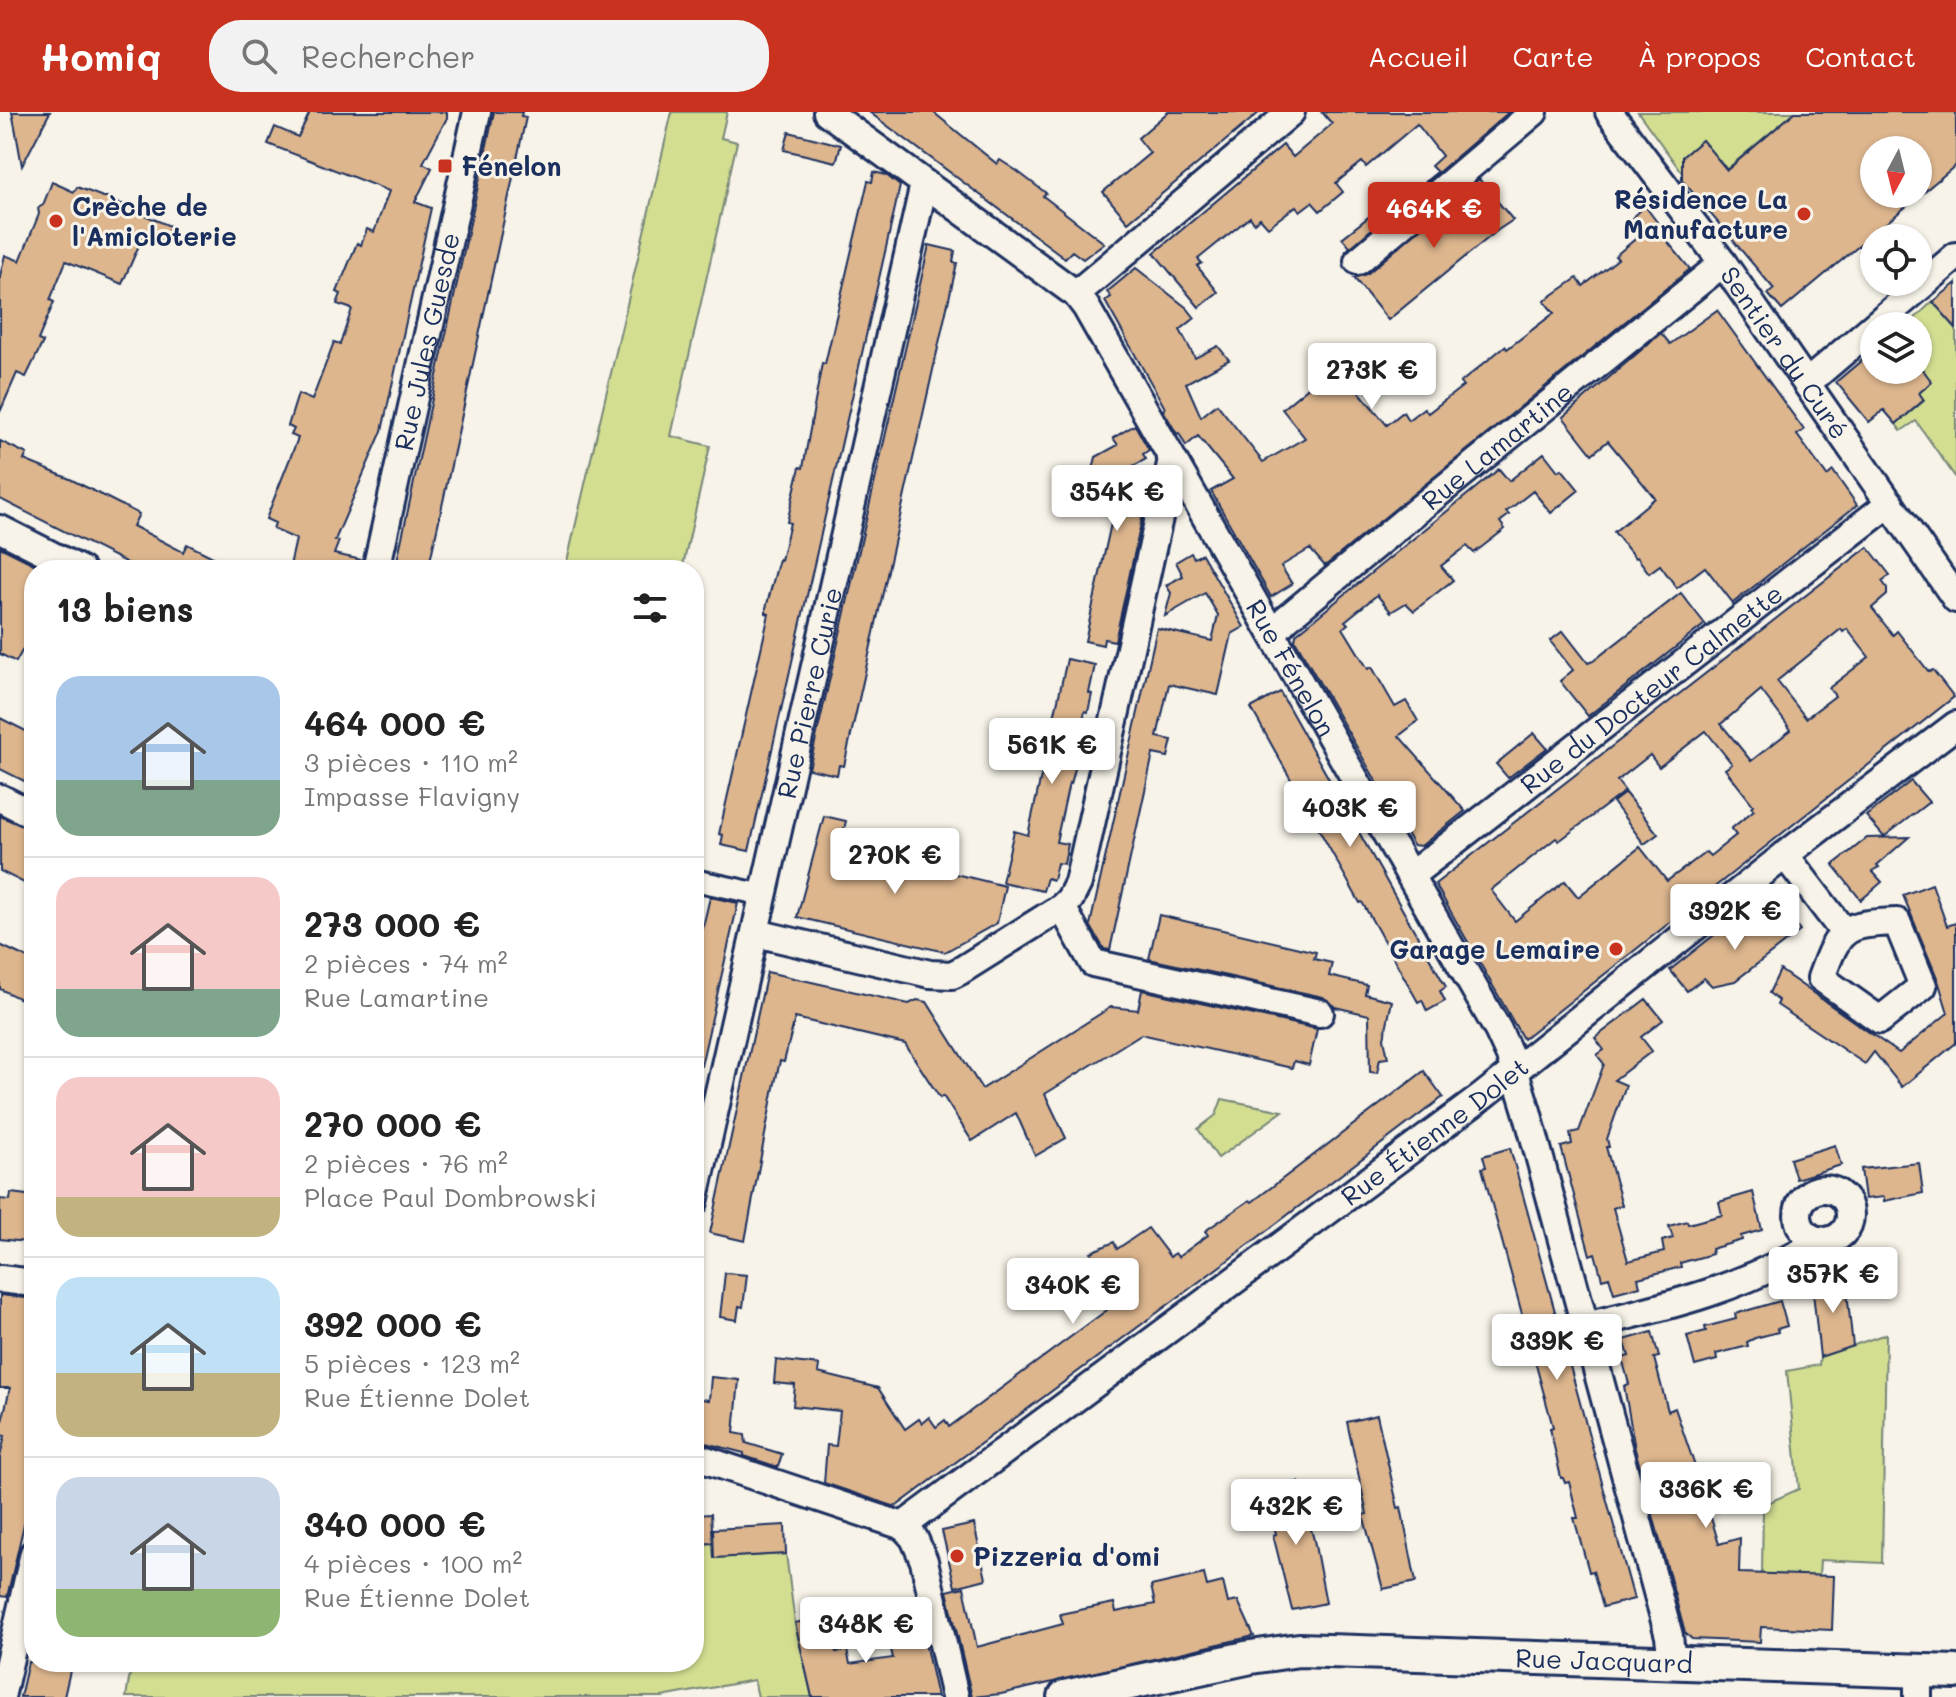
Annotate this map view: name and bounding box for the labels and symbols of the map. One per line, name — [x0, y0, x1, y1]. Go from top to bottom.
north arrow — [1860, 136, 1932, 208]
place label: Fénelon — [461, 149, 561, 183]
marker: Fénelon — [436, 157, 454, 175]
pin: 464K € — [1369, 182, 1499, 250]
place label: Résidence La Manufacture — [1614, 182, 1788, 246]
place label: Crèche de l'Amicloterie — [72, 189, 237, 253]
marker: Résidence La Manufacture — [1795, 205, 1813, 223]
marker: Crèche de l'Amicloterie — [47, 212, 65, 230]
street label: Rue Jules Guesde — [386, 229, 467, 454]
street label: Sentier du Curé — [1713, 259, 1857, 446]
pin: 273K € — [1307, 343, 1437, 411]
street label: Rue Lamartine — [1414, 374, 1580, 517]
pin: 354K € — [1052, 465, 1182, 533]
street label: Rue du Docteur Calmette — [1513, 576, 1789, 801]
street label: Rue Pierre Curie — [769, 584, 849, 802]
street label: Rue Fénelon — [1239, 593, 1344, 743]
pin: 561K € — [987, 718, 1117, 786]
pin: 403K € — [1285, 781, 1415, 849]
pin: 270K € — [830, 828, 960, 896]
pin: 392K € — [1670, 884, 1800, 952]
place label: Garage Lemaire — [1389, 932, 1600, 966]
marker: Garage Lemaire — [1607, 940, 1625, 958]
street label: Rue Étienne Dolet — [1334, 1050, 1535, 1213]
pin: 357K € — [1768, 1247, 1898, 1315]
pin: 340K € — [1008, 1258, 1138, 1326]
pin: 339K € — [1492, 1314, 1622, 1382]
pin: 336K € — [1641, 1462, 1771, 1530]
pin: 432K € — [1231, 1479, 1361, 1547]
place label: Pizzeria d'omi — [973, 1539, 1161, 1573]
marker: Pizzeria d'omi — [948, 1547, 966, 1565]
pin: 348K € — [801, 1597, 931, 1665]
street label: Rue Jacquard — [1515, 1640, 1693, 1680]

